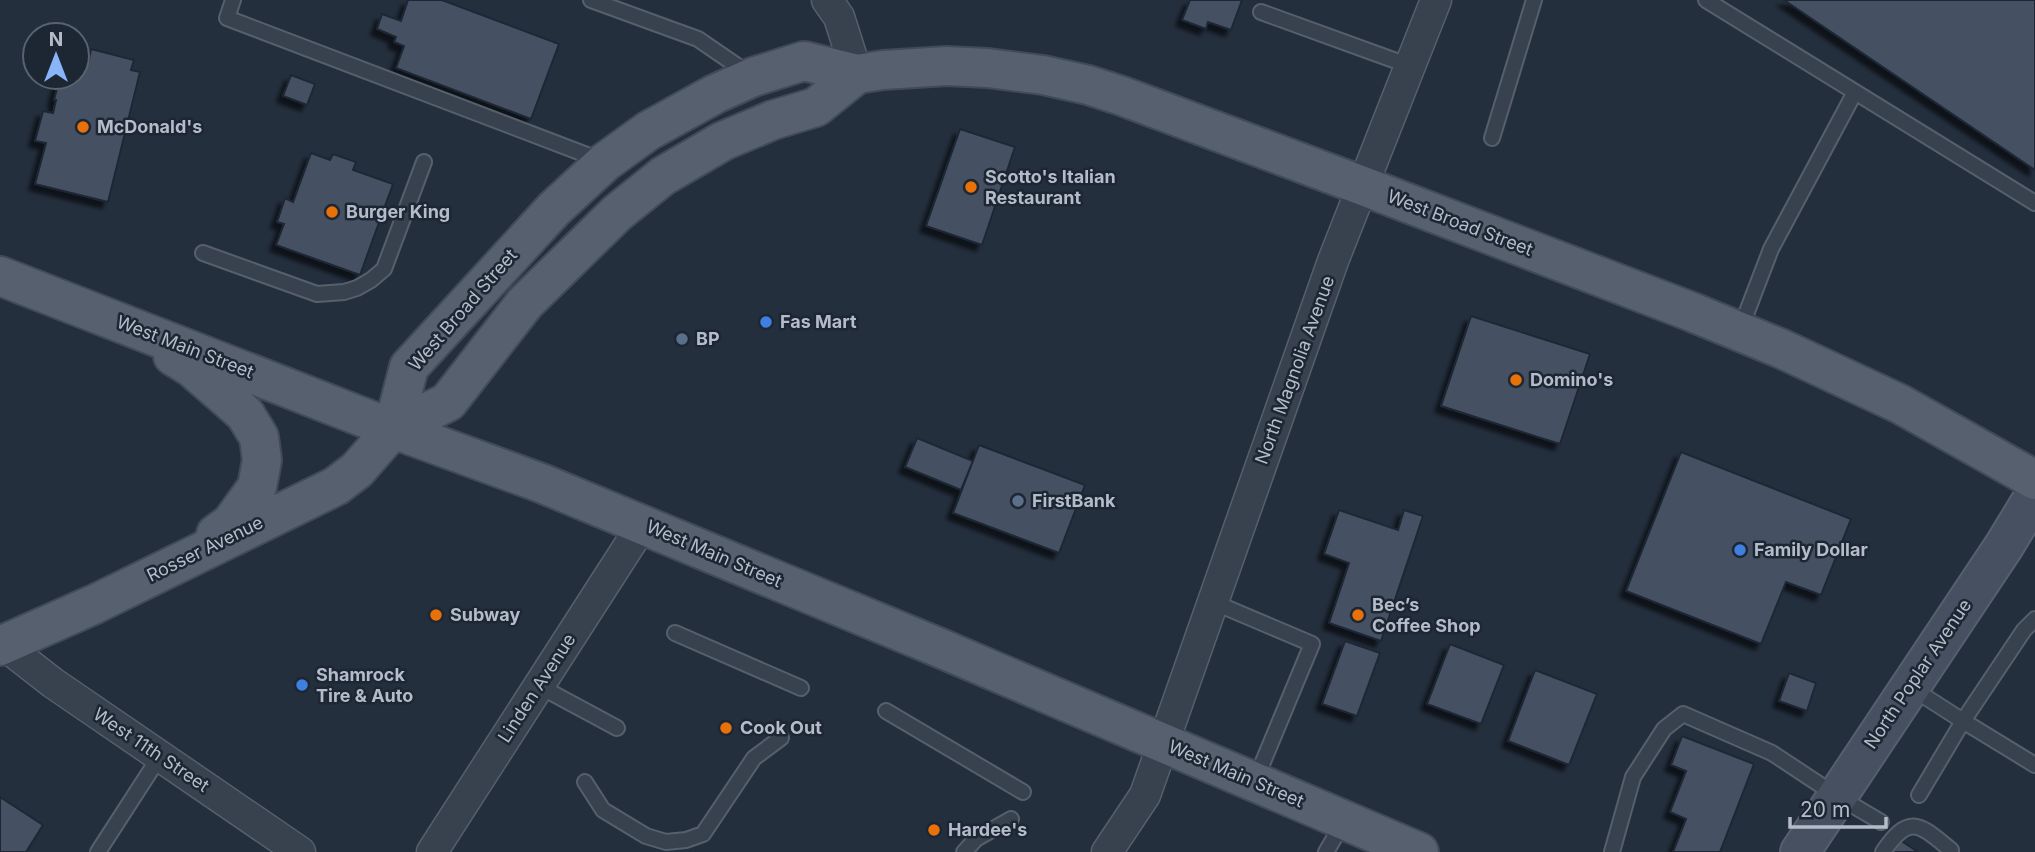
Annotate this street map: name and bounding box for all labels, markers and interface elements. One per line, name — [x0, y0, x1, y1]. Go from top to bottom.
north arrow — [21, 21, 91, 91]
text: N — [49, 28, 63, 51]
place label: McDonald's — [97, 116, 202, 137]
marker: McDonald's — [75, 119, 91, 135]
place label: Scotto's Italian Restaurant — [985, 166, 1116, 208]
marker: Scotto's Italian Restaurant — [963, 179, 979, 195]
street label: West Broad Street — [1385, 185, 1536, 260]
place label: Burger King — [346, 201, 450, 222]
marker: Burger King — [324, 204, 340, 220]
street label: West Broad Street — [404, 245, 521, 375]
street label: North Magnolia Avenue — [1251, 273, 1338, 467]
street label: West Main Street — [114, 311, 257, 382]
place label: Fas Mart — [780, 311, 857, 332]
marker: Fas Mart — [758, 314, 774, 330]
place label: BP — [696, 328, 720, 349]
marker: BP — [674, 331, 690, 347]
place label: Domino's — [1530, 369, 1613, 390]
marker: Domino's — [1508, 372, 1524, 388]
place label: FirstBank — [1032, 490, 1116, 511]
marker: FirstBank — [1010, 493, 1026, 509]
street label: Rosser Avenue — [143, 511, 266, 586]
street label: West Main Street — [643, 516, 785, 592]
place label: Family Dollar — [1754, 539, 1868, 560]
marker: Family Dollar — [1732, 542, 1748, 558]
place label: Bec’s Coffee Shop — [1372, 594, 1481, 636]
street label: North Poplar Avenue — [1860, 595, 1975, 752]
place label: Subway — [450, 604, 520, 625]
marker: Subway — [428, 607, 444, 623]
marker: Bec’s Coffee Shop — [1350, 607, 1366, 623]
street label: Linden Avenue — [494, 629, 580, 746]
place label: Shamrock Tire & Auto — [316, 664, 413, 706]
marker: Shamrock Tire & Auto — [294, 677, 310, 693]
street label: West 11th Street — [89, 703, 213, 796]
place label: Cook Out — [740, 717, 822, 738]
marker: Cook Out — [718, 720, 734, 736]
street label: West Main Street — [1165, 736, 1307, 812]
scale bar — [1790, 786, 1886, 830]
text: 20 m — [1800, 797, 1850, 822]
place label: Hardee's — [948, 819, 1027, 840]
marker: Hardee's — [926, 822, 942, 838]

